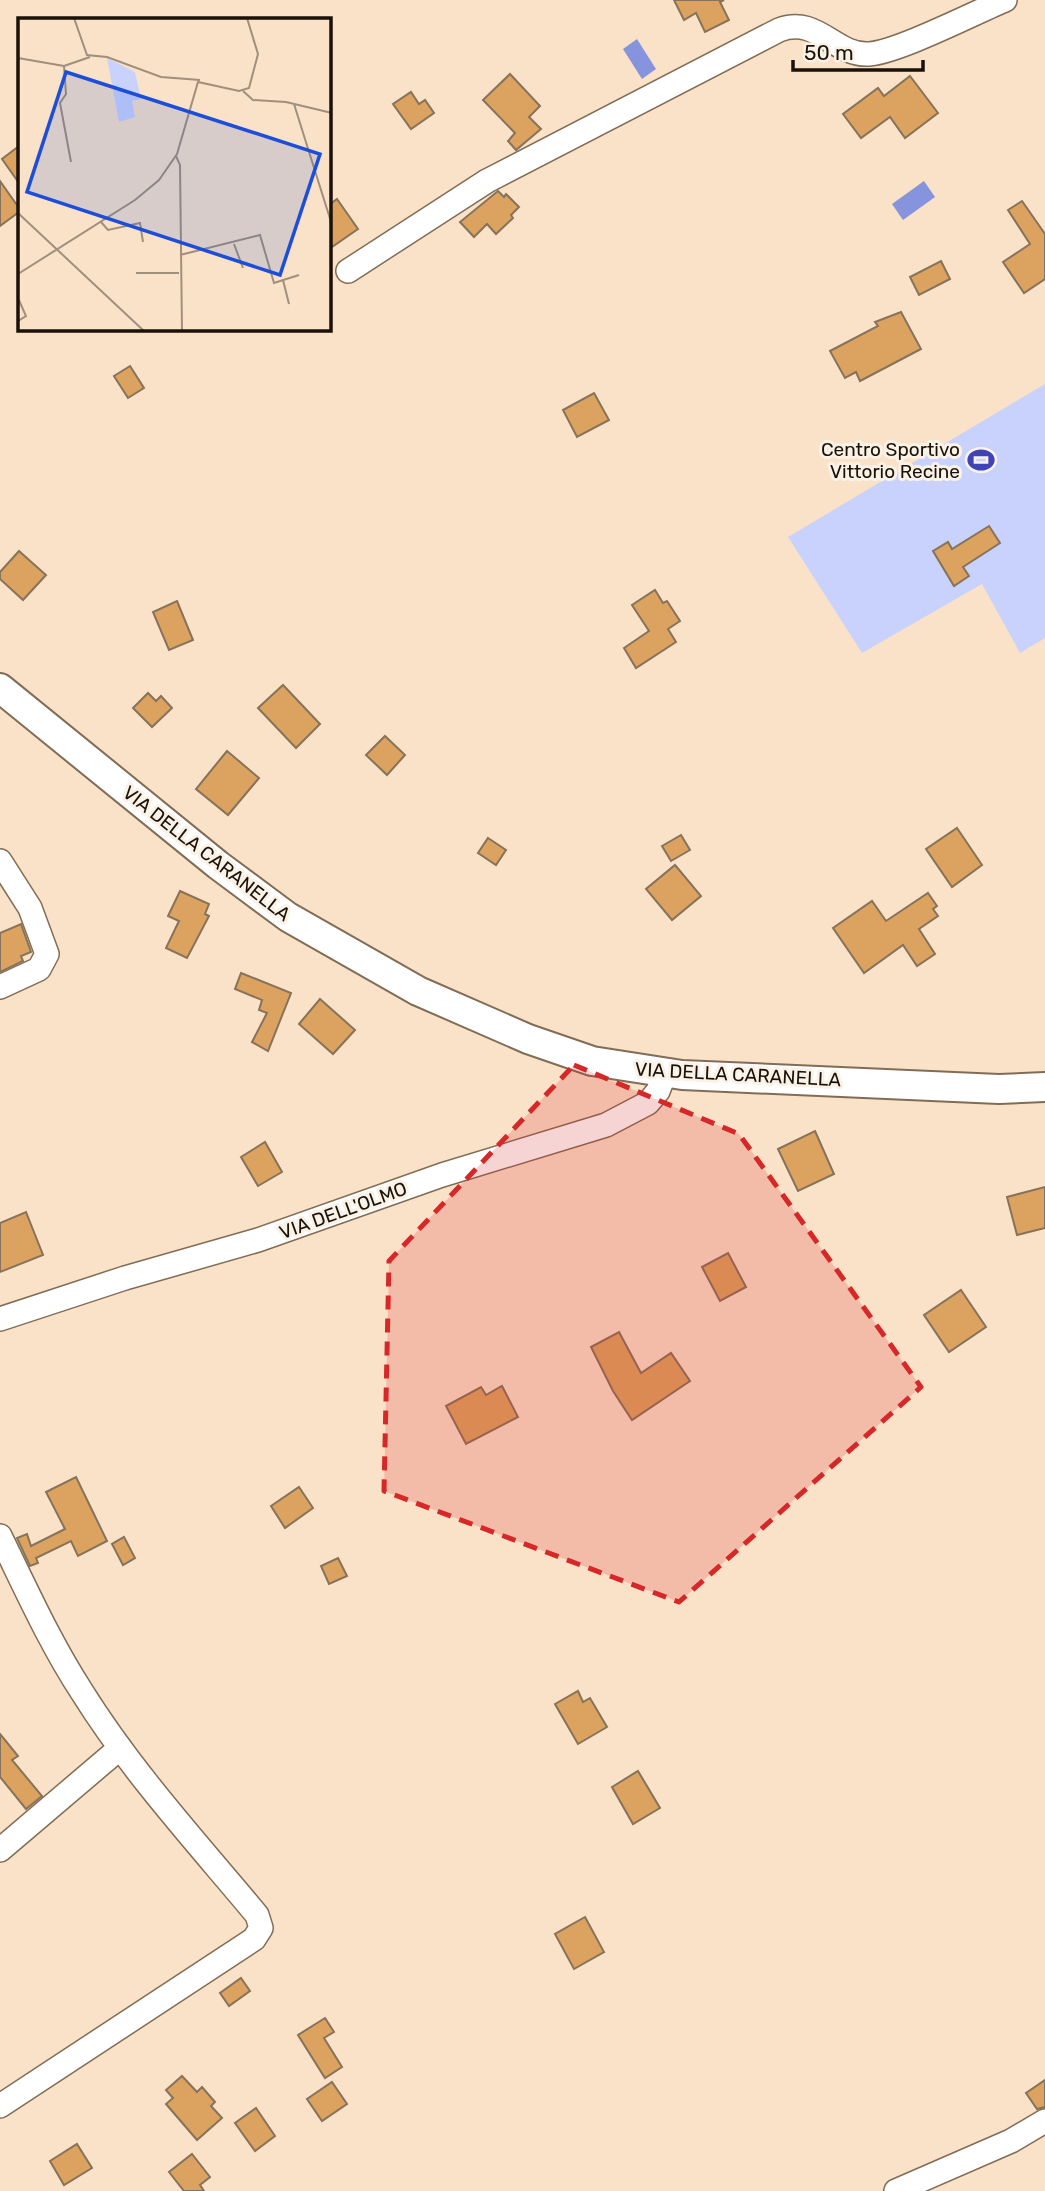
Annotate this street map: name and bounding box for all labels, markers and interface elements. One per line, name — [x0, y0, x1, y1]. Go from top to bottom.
inset map — [18, 18, 331, 331]
scale bar — [793, 28, 922, 72]
text: 50 m — [804, 40, 854, 65]
place label: Centro Sportivo Vittorio Recine — [821, 438, 960, 483]
sports icon: Centro Sportivo Vittorio Recine — [966, 445, 996, 475]
street label: VIA DELLA CARANELLA — [118, 781, 295, 926]
street label: VIA DELLA CARANELLA — [634, 1058, 842, 1091]
street label: VIA DELL'OLMO — [276, 1177, 410, 1244]

